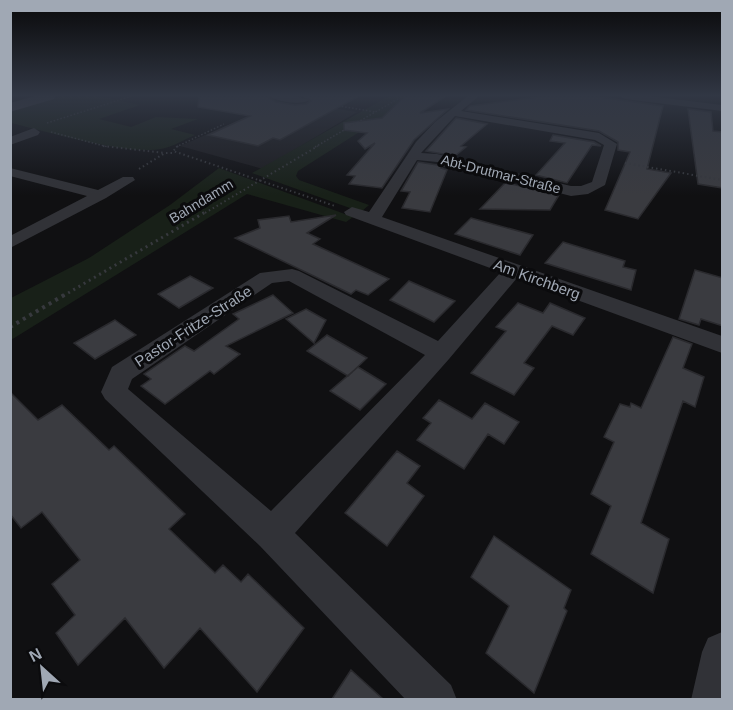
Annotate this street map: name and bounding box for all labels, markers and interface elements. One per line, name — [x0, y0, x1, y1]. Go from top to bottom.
street label: Abt-Drutmar-Straße — [439, 151, 563, 197]
street label: Bahndamm — [166, 176, 236, 226]
street label: Am Kirchberg — [491, 255, 583, 303]
street label: Pastor-Fritze-Straße — [131, 282, 255, 370]
north arrow — [12, 638, 72, 698]
text: N — [26, 645, 44, 665]

